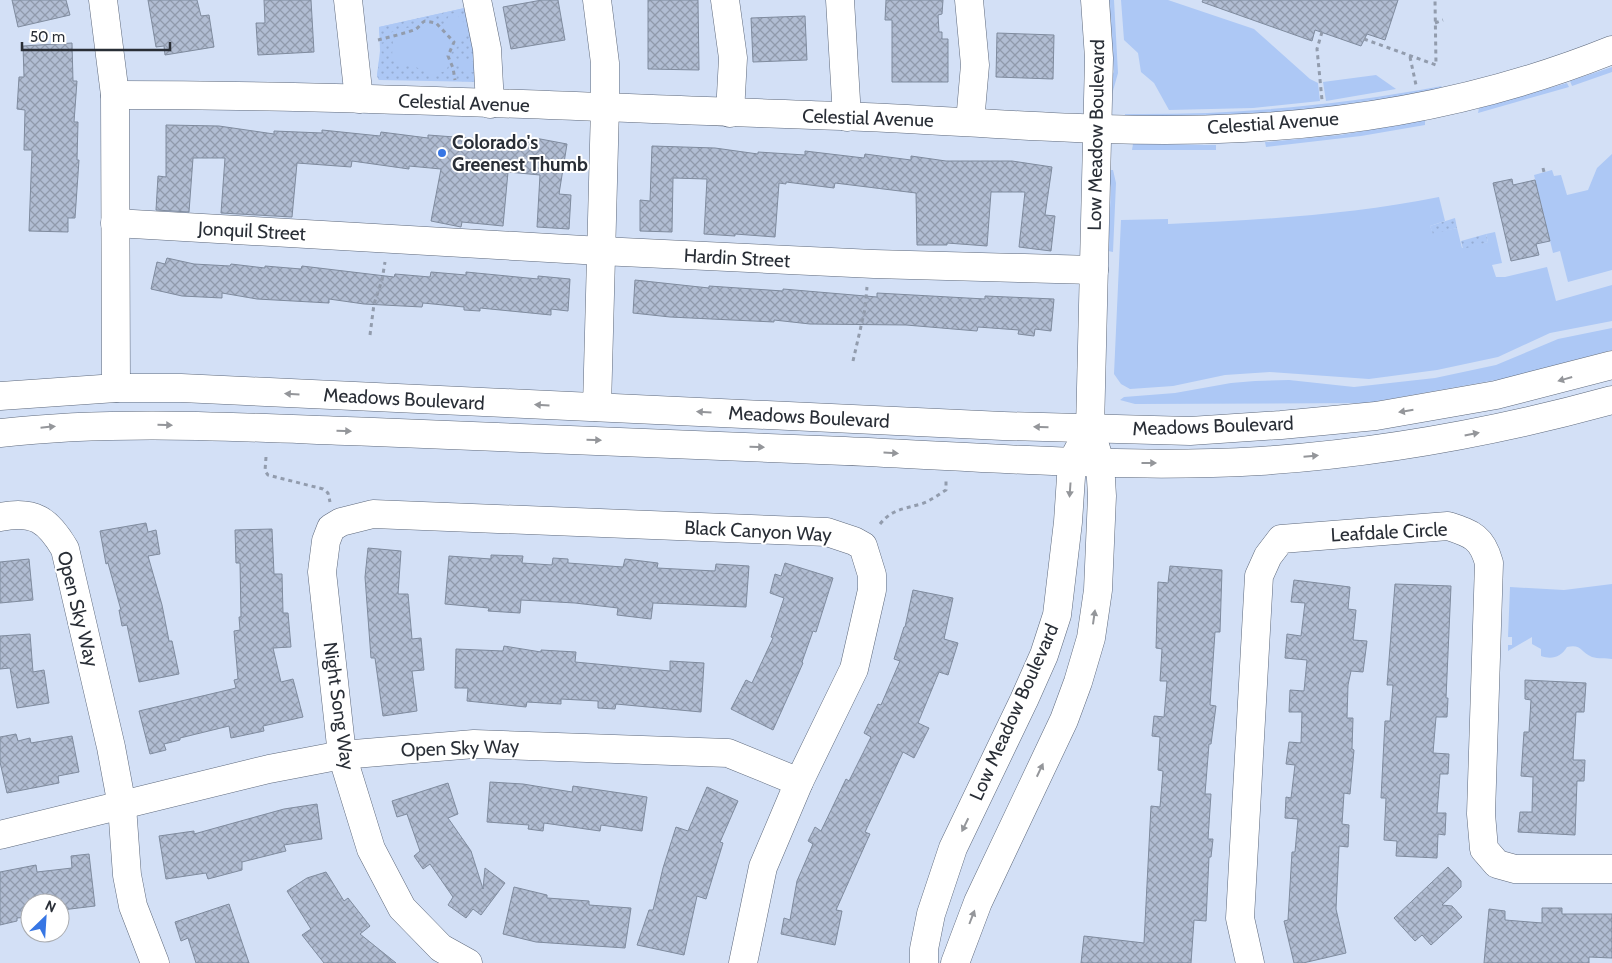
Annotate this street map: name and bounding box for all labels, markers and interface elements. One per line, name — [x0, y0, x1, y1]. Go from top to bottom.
scale bar — [22, 20, 170, 52]
text: 50 m — [30, 28, 65, 46]
street label: Low Meadow Boulevard — [1083, 39, 1109, 231]
street label: Celestial Avenue — [398, 89, 530, 117]
street label: Celestial Avenue — [802, 104, 934, 132]
street label: Celestial Avenue — [1206, 107, 1340, 139]
place label: Colorado's Greenest Thumb — [452, 131, 588, 176]
marker: Colorado's Greenest Thumb — [436, 147, 448, 159]
street label: Jonquil Street — [197, 217, 307, 245]
street label: Hardin Street — [683, 244, 791, 272]
one-way arrow — [1557, 375, 1572, 383]
street label: Meadows Boulevard — [323, 383, 485, 415]
one-way arrow — [284, 389, 300, 397]
one-way arrow — [534, 400, 550, 408]
street label: Meadows Boulevard — [728, 401, 890, 433]
one-way arrow — [696, 408, 712, 416]
one-way arrow — [1398, 408, 1414, 416]
street label: Meadows Boulevard — [1132, 412, 1294, 440]
one-way arrow — [157, 421, 173, 429]
one-way arrow — [41, 423, 57, 431]
one-way arrow — [1033, 423, 1049, 431]
one-way arrow — [337, 428, 353, 436]
one-way arrow — [1465, 430, 1481, 438]
one-way arrow — [587, 436, 603, 444]
one-way arrow — [749, 443, 765, 451]
one-way arrow — [883, 449, 899, 457]
one-way arrow — [1304, 452, 1320, 460]
one-way arrow — [1141, 459, 1157, 467]
one-way arrow — [1066, 482, 1074, 498]
street label: Black Canyon Way — [684, 516, 833, 546]
street label: Leafdale Circle — [1330, 517, 1448, 547]
street label: Open Sky Way — [52, 549, 104, 670]
one-way arrow — [1090, 609, 1098, 625]
street label: Low Meadow Boulevard — [965, 620, 1063, 804]
street label: Night Song Way — [319, 641, 359, 772]
street label: Open Sky Way — [400, 734, 520, 762]
one-way arrow — [1037, 763, 1045, 777]
one-way arrow — [960, 818, 968, 832]
north arrow — [20, 893, 70, 943]
text: N — [42, 896, 59, 916]
one-way arrow — [968, 909, 976, 924]

